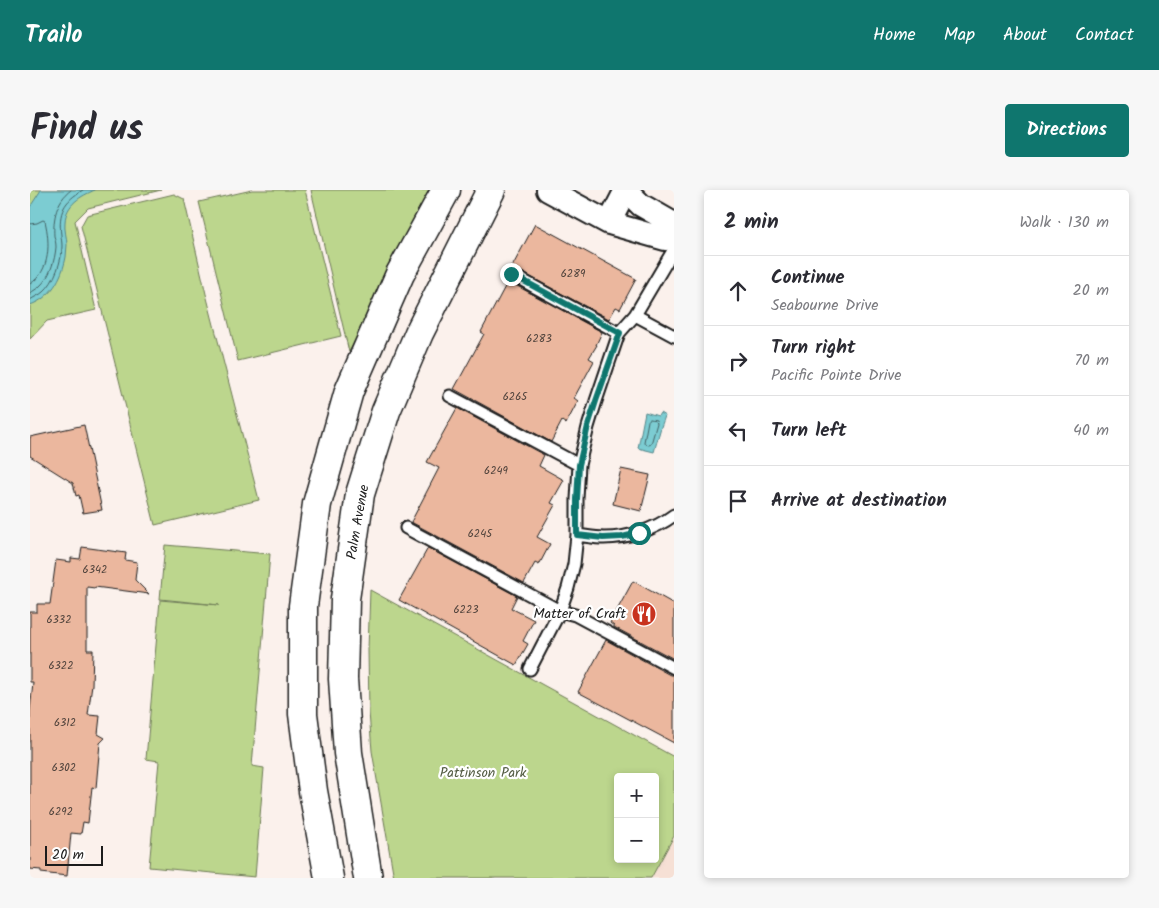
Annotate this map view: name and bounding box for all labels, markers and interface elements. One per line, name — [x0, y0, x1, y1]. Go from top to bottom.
text: Trailo — [25, 16, 83, 55]
text: Home — [873, 21, 916, 50]
text: Map — [944, 21, 975, 50]
text: About — [1003, 21, 1047, 50]
text: Contact — [1075, 21, 1134, 50]
text: Find us — [30, 102, 143, 158]
button: Directions — [1005, 104, 1129, 157]
text: 2 min — [724, 206, 779, 239]
text: Walk · 130 m — [1020, 210, 1109, 235]
route end — [500, 263, 523, 286]
text: Continue — [771, 263, 844, 293]
house number: 6289 — [561, 265, 586, 283]
icon: ahead — [724, 277, 752, 305]
text: 20 m — [1073, 278, 1109, 303]
text: Seabourne Drive — [771, 293, 878, 318]
house number: 6283 — [526, 330, 552, 348]
text: Turn right — [771, 333, 856, 363]
icon: right — [724, 347, 752, 375]
text: 70 m — [1074, 348, 1109, 373]
text: Pacific Pointe Drive — [771, 363, 902, 388]
house number: 6265 — [503, 388, 528, 406]
text: Turn left — [771, 416, 846, 446]
icon: left — [724, 417, 752, 445]
text: 40 m — [1073, 418, 1109, 443]
house number: 6249 — [484, 462, 509, 480]
street label: Palm Avenue — [341, 482, 376, 561]
text: Arrive at destination — [771, 486, 947, 516]
icon: arrive — [724, 487, 752, 515]
route start — [628, 522, 651, 545]
house number: 6245 — [468, 525, 493, 543]
house number: 6342 — [83, 561, 107, 579]
house number: 6223 — [453, 601, 479, 619]
restaurant icon: Matter of Craft — [631, 601, 657, 627]
place label: Matter of Craft — [534, 603, 627, 625]
house number: 6332 — [46, 611, 72, 629]
house number: 6322 — [48, 657, 74, 675]
house number: 6312 — [54, 714, 76, 732]
house number: 6302 — [52, 759, 76, 777]
park label: Pattinson Park — [440, 762, 527, 784]
map controls — [614, 773, 659, 863]
button: + — [614, 773, 659, 818]
house number: 6292 — [49, 803, 73, 821]
button: − — [614, 818, 659, 863]
scale bar — [45, 843, 102, 866]
text: 20 m — [52, 844, 84, 866]

